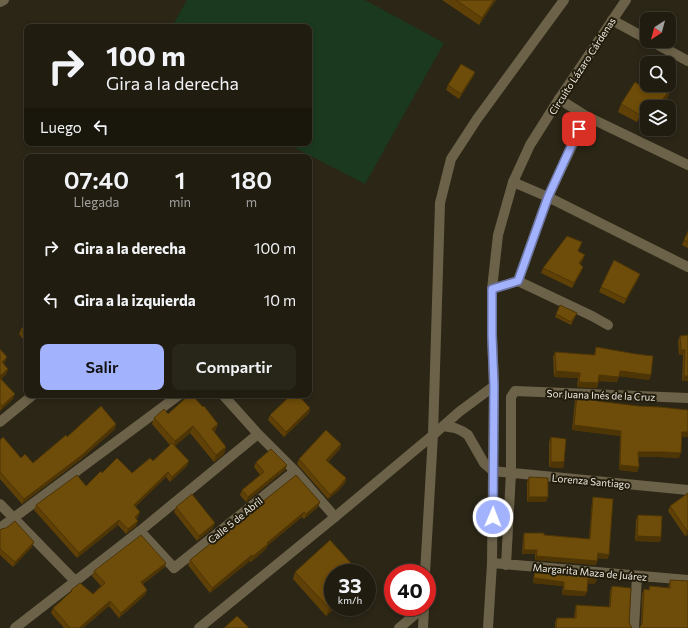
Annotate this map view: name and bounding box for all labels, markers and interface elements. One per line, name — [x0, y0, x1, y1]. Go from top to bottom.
north arrow — [640, 12, 676, 48]
map controls — [640, 12, 676, 136]
street label: Circuito Lázaro Cárdenas — [546, 15, 618, 117]
text: 100 m — [106, 38, 186, 72]
icon: right — [40, 40, 92, 92]
button: search — [640, 56, 676, 92]
text: Gira a la derecha — [106, 72, 239, 94]
button: layers — [640, 100, 676, 136]
pin — [562, 112, 596, 146]
icon: left — [90, 116, 112, 138]
text: Luego — [40, 118, 82, 136]
icon: arrive — [568, 118, 590, 140]
text: 07:40 — [64, 165, 129, 194]
text: 1 — [175, 165, 185, 194]
text: 180 — [231, 165, 272, 194]
text: Llegada — [74, 194, 119, 210]
text: min — [169, 194, 191, 210]
text: m — [246, 194, 257, 210]
icon: right — [40, 237, 62, 259]
text: Gira a la derecha — [74, 239, 186, 257]
text: 100 m — [254, 239, 296, 257]
icon: left — [40, 289, 62, 311]
text: Gira a la izquierda — [74, 291, 196, 309]
text: 10 m — [264, 291, 296, 309]
button: Salir — [40, 344, 164, 390]
button: Compartir — [172, 344, 296, 390]
street label: Sor Juana Inés de la Cruz — [546, 387, 656, 403]
street label: Lorenza Santiago — [551, 472, 631, 490]
street label: Calle 5 de Abril — [205, 494, 265, 546]
position arrow — [472, 496, 514, 538]
street label: Margarita Maza de Juárez — [532, 561, 648, 583]
speed limit sign: 40 — [384, 564, 436, 616]
text: 33 — [338, 573, 362, 597]
text: km/h — [338, 594, 362, 606]

